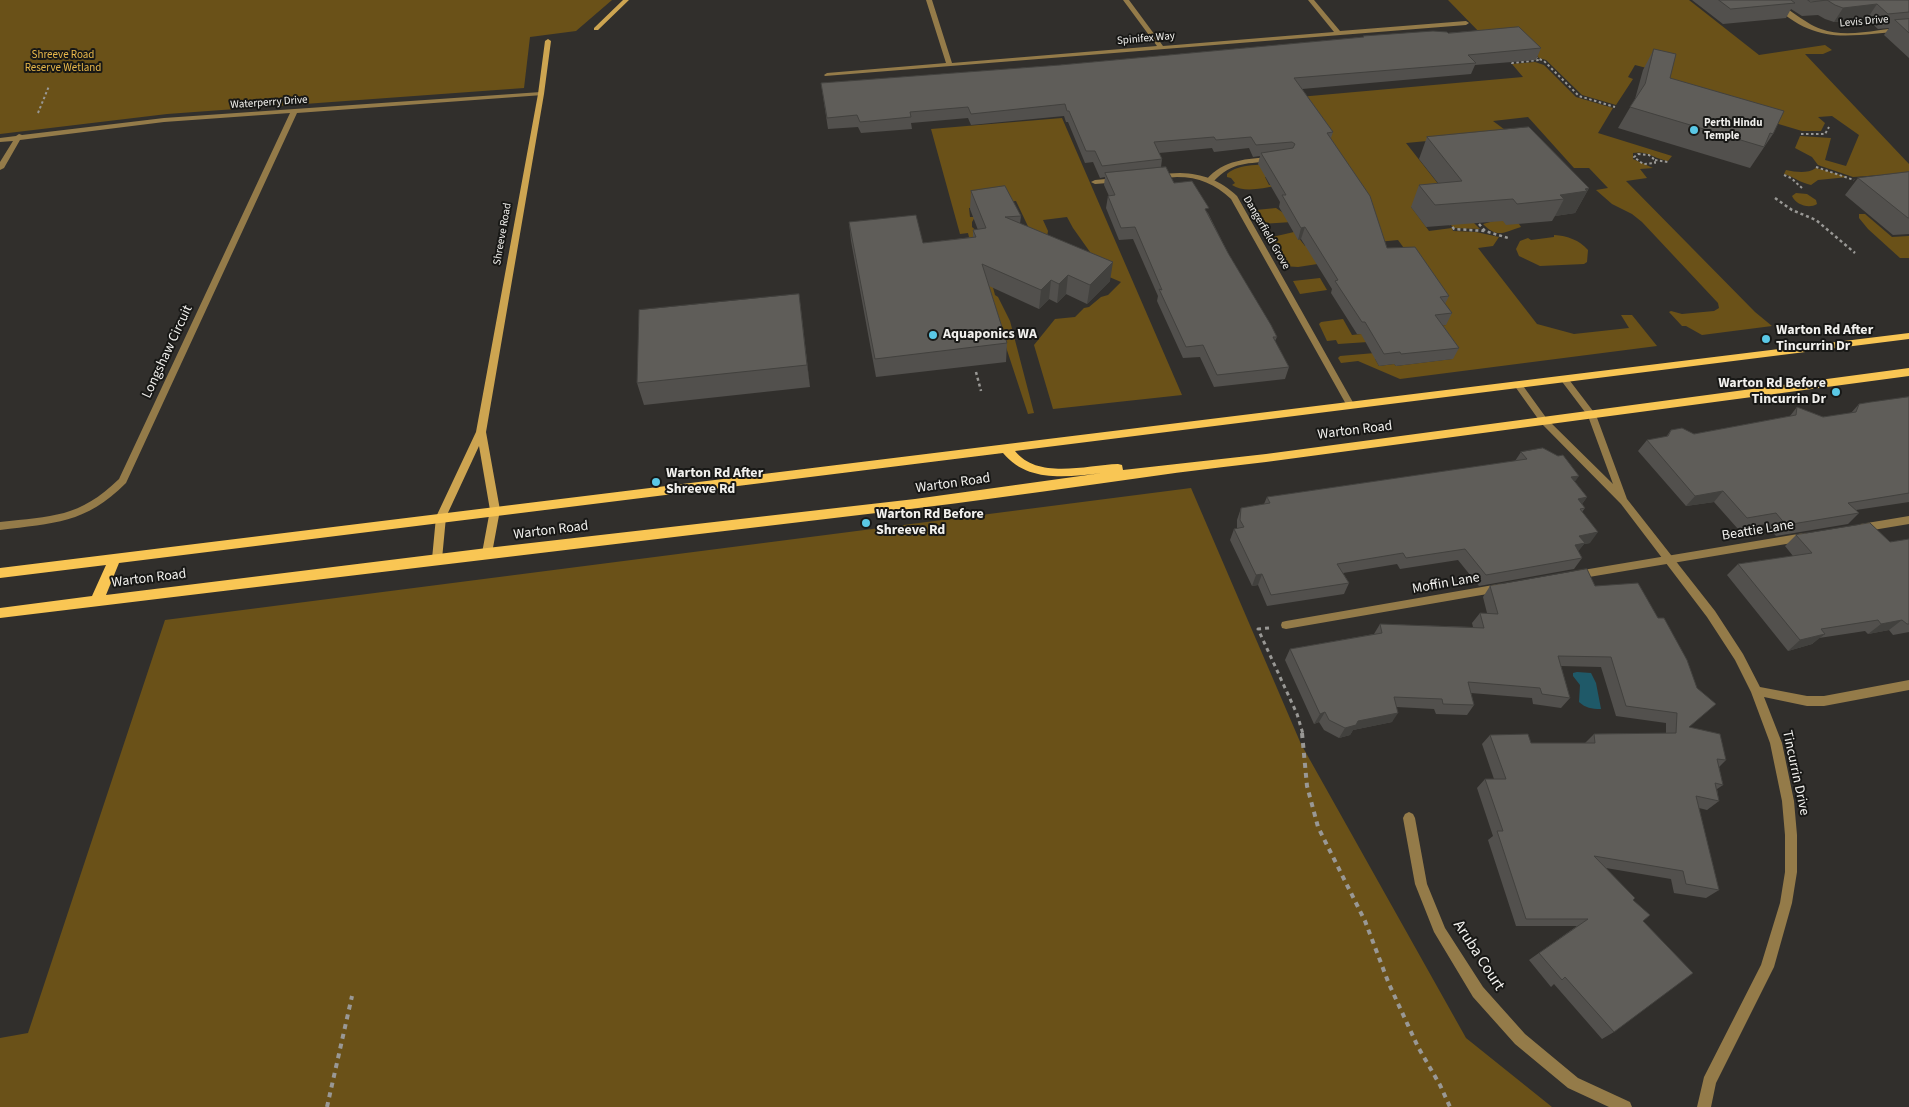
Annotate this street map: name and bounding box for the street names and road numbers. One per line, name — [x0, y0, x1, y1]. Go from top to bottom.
street label: Levis Drive — [1839, 13, 1889, 31]
street label: Spinifex Way — [1116, 30, 1176, 48]
street label: Waterperry Drive — [230, 94, 308, 112]
street label: Dangerfield Grove — [1240, 194, 1292, 272]
street label: Shreeve Road — [491, 202, 515, 266]
street label: Longshaw Circuit — [139, 303, 197, 401]
street label: Warton Road — [1317, 418, 1393, 444]
street label: Warton Road — [915, 470, 991, 498]
street label: Beattie Lane — [1721, 517, 1795, 545]
street label: Warton Road — [513, 518, 589, 544]
street label: Warton Road — [111, 566, 187, 592]
street label: Moffin Lane — [1411, 570, 1481, 598]
street label: Tincurrin Drive — [1778, 729, 1812, 817]
street label: Aruba Court — [1448, 917, 1508, 995]

